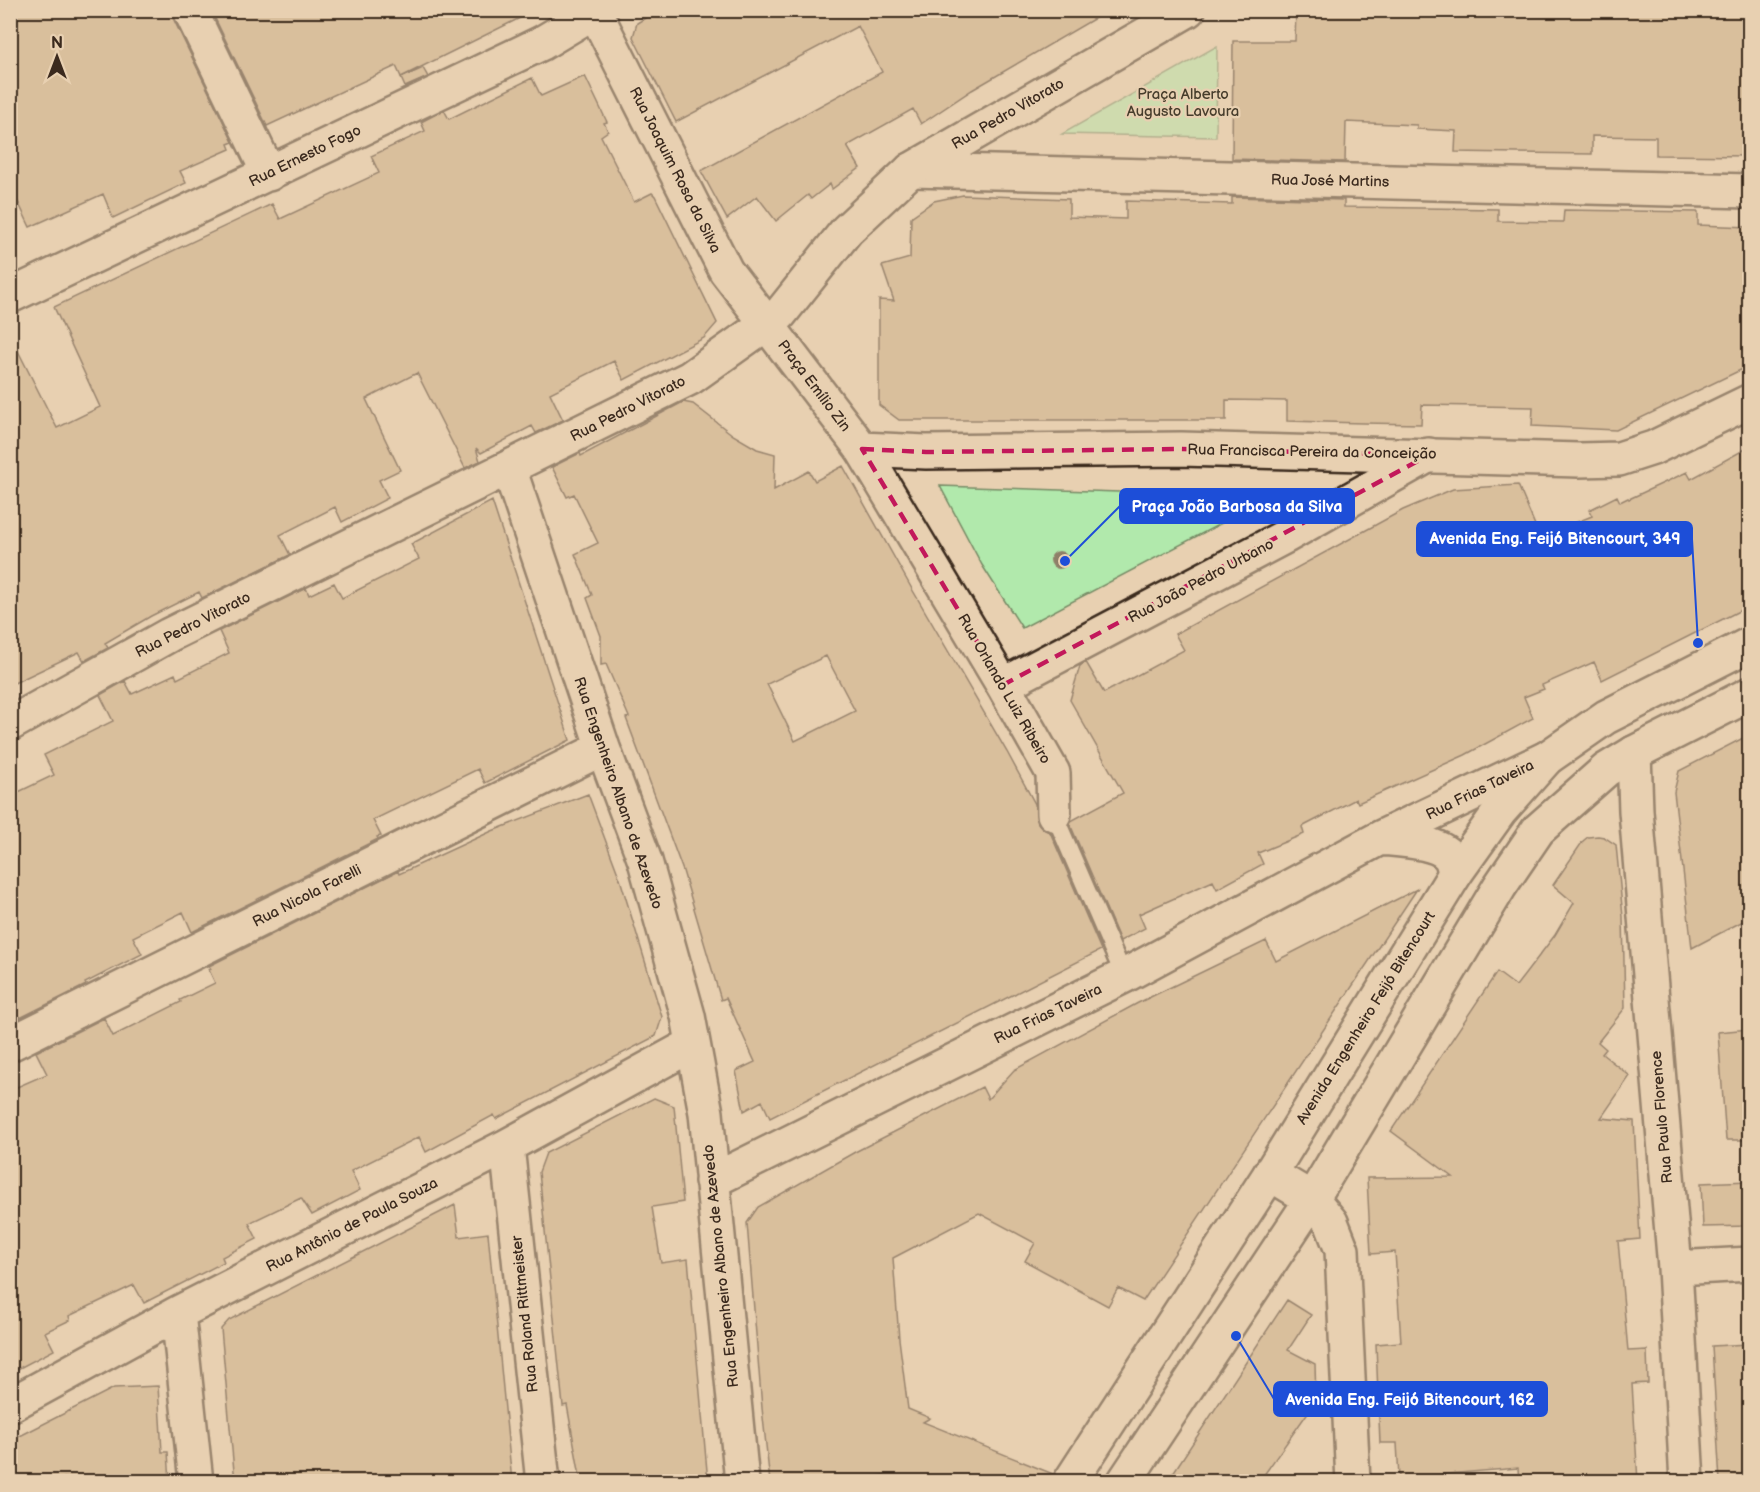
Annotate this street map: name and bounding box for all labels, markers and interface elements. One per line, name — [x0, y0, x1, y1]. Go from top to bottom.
north arrow — [27, 27, 87, 87]
text: N — [51, 34, 63, 53]
street label: Rua Pedro Vitorato — [948, 74, 1068, 154]
street label: Rua Joaquim Rosa da Silva — [625, 84, 725, 256]
park label: Praça Alberto Augusto Lavoura — [1127, 85, 1239, 121]
street label: Rua Ernesto Fogo — [246, 121, 364, 191]
street label: Rua José Martins — [1271, 170, 1390, 192]
street label: Praça Emílio Zin — [773, 336, 855, 436]
street label: Rua Pedro Vitorato — [567, 372, 689, 446]
street label: Rua Francisca Pereira da Conceição — [1187, 440, 1437, 464]
callout: Praça João Barbosa da Silva — [1120, 489, 1354, 523]
text: Praça João Barbosa da Silva — [1132, 498, 1342, 517]
callout: Avenida Eng. Feijó Bitencourt, 349 — [1417, 522, 1692, 556]
text: Avenida Eng. Feijó Bitencourt, 349 — [1428, 530, 1681, 549]
street label: Rua João Pedro Urbano — [1125, 535, 1277, 627]
street label: Rua Pedro Vitorato — [132, 588, 254, 662]
street label: Rua Orlando Luiz Ribeiro — [953, 611, 1055, 767]
street label: Rua Engenheiro Albano de Azevedo — [569, 674, 667, 912]
street label: Rua Frias Taveira — [1423, 756, 1537, 824]
street label: Rua Nicola Farelli — [249, 860, 365, 932]
street label: Avenida Engenheiro Feijó Bitencourt — [1292, 908, 1440, 1128]
street label: Rua Frias Taveira — [991, 980, 1105, 1048]
street label: Rua Paulo Florence — [1647, 1050, 1677, 1184]
street label: Rua Engenheiro Albano de Azevedo — [699, 1144, 743, 1388]
street label: Rua Antônio de Paula Souza — [263, 1173, 441, 1277]
street label: Rua Roland Rittmeister — [507, 1234, 543, 1393]
callout: Avenida Eng. Feijó Bitencourt, 162 — [1274, 1382, 1547, 1416]
text: Avenida Eng. Feijó Bitencourt, 162 — [1285, 1391, 1535, 1410]

